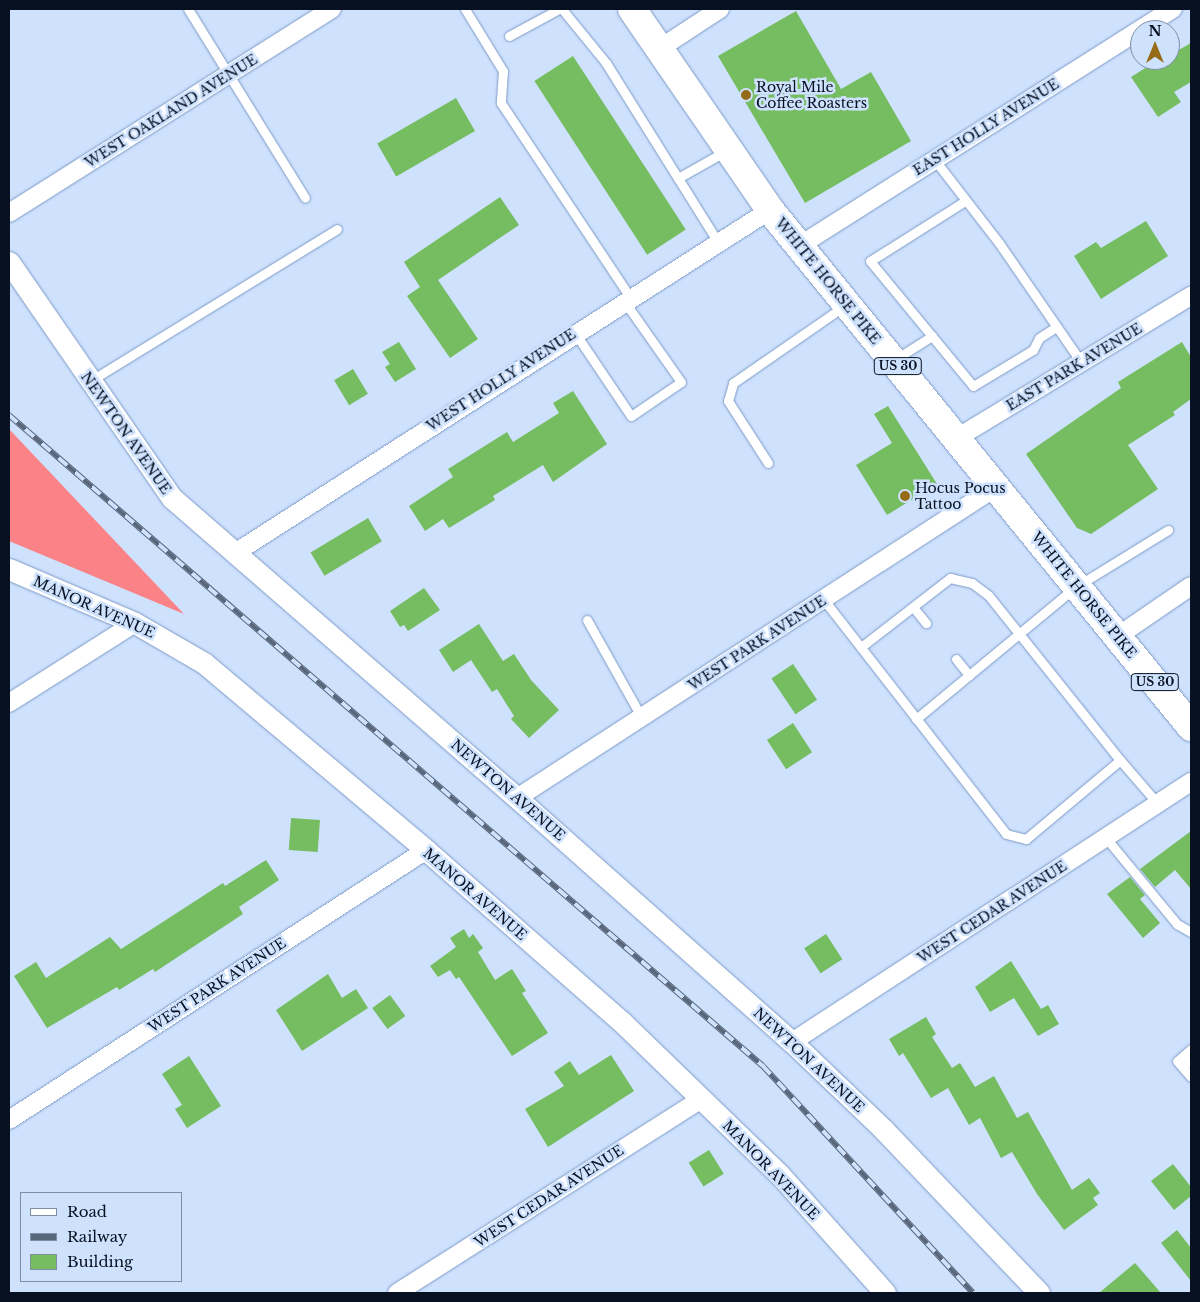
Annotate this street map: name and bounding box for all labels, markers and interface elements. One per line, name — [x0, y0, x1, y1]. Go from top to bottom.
north arrow — [1130, 20, 1180, 70]
text: N — [1148, 22, 1162, 40]
street label: WEST OAKLAND AVENUE — [81, 51, 261, 171]
street label: EAST HOLLY AVENUE — [909, 75, 1063, 179]
place label: Royal Mile Coffee Roasters — [756, 79, 867, 111]
marker: Royal Mile Coffee Roasters — [740, 89, 752, 101]
street label: WHITE HORSE PIKE — [772, 215, 884, 347]
street label: EAST PARK AVENUE — [1003, 320, 1145, 414]
street label: WEST HOLLY AVENUE — [423, 325, 579, 435]
road number: US 30 — [873, 356, 923, 376]
street label: NEWTON AVENUE — [77, 368, 175, 498]
place label: Hocus Pocus Tattoo — [915, 480, 1006, 512]
marker: Hocus Pocus Tattoo — [899, 490, 911, 502]
street label: WHITE HORSE PIKE — [1028, 529, 1140, 661]
street label: MANOR AVENUE — [30, 572, 158, 642]
street label: WEST PARK AVENUE — [684, 592, 830, 694]
road number: US 30 — [1130, 672, 1180, 692]
street label: NEWTON AVENUE — [447, 736, 569, 844]
street label: MANOR AVENUE — [420, 844, 530, 944]
street label: WEST CEDAR AVENUE — [914, 857, 1070, 967]
street label: WEST PARK AVENUE — [144, 934, 290, 1036]
street label: NEWTON AVENUE — [750, 1004, 868, 1116]
street label: MANOR AVENUE — [719, 1117, 823, 1223]
street label: WEST CEDAR AVENUE — [471, 1141, 627, 1251]
legend — [20, 1192, 182, 1282]
text: Road — [67, 1202, 107, 1221]
text: Railway — [67, 1227, 127, 1246]
text: Building — [67, 1252, 133, 1271]

